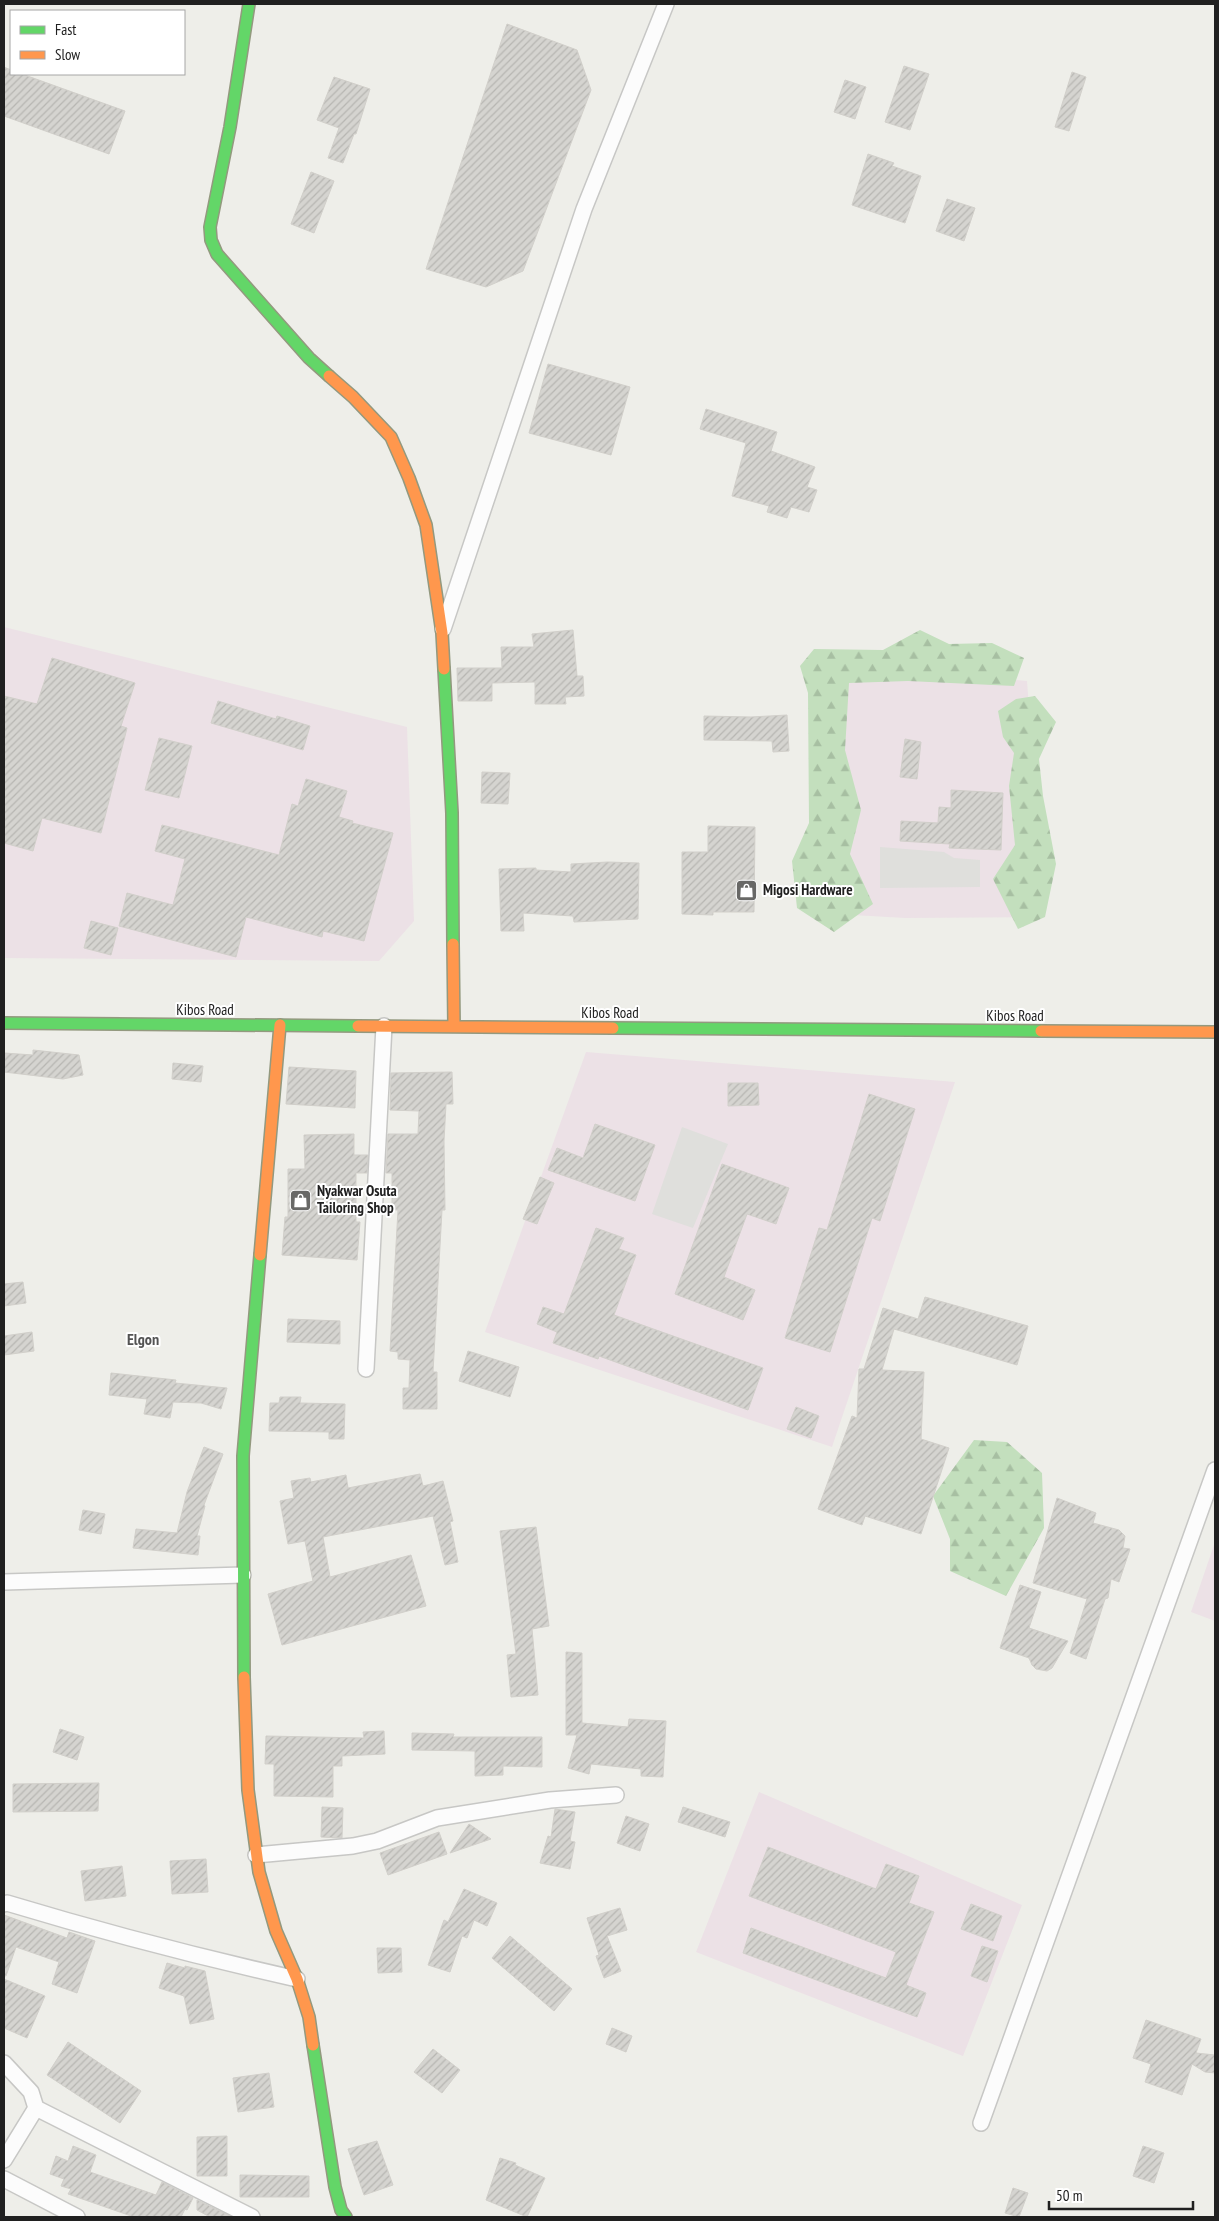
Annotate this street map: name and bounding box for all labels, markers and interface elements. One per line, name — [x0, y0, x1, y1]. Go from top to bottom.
legend — [10, 10, 185, 75]
text: Fast — [55, 20, 76, 39]
text: Slow — [55, 45, 80, 64]
shop icon: Migosi Hardware — [735, 878, 759, 902]
place label: Migosi Hardware — [763, 880, 853, 899]
street label: Kibos Road — [176, 1000, 234, 1019]
street label: Kibos Road — [581, 1003, 639, 1022]
street label: Kibos Road — [986, 1006, 1044, 1025]
place label: Nyakwar Osuta Tailoring Shop — [317, 1181, 397, 1217]
shop icon: Nyakwar Osuta Tailoring Shop — [289, 1188, 313, 1212]
district label: Elgon — [127, 1329, 159, 1349]
scale bar — [1049, 2178, 1193, 2210]
text: 50 m — [1056, 2186, 1082, 2205]

